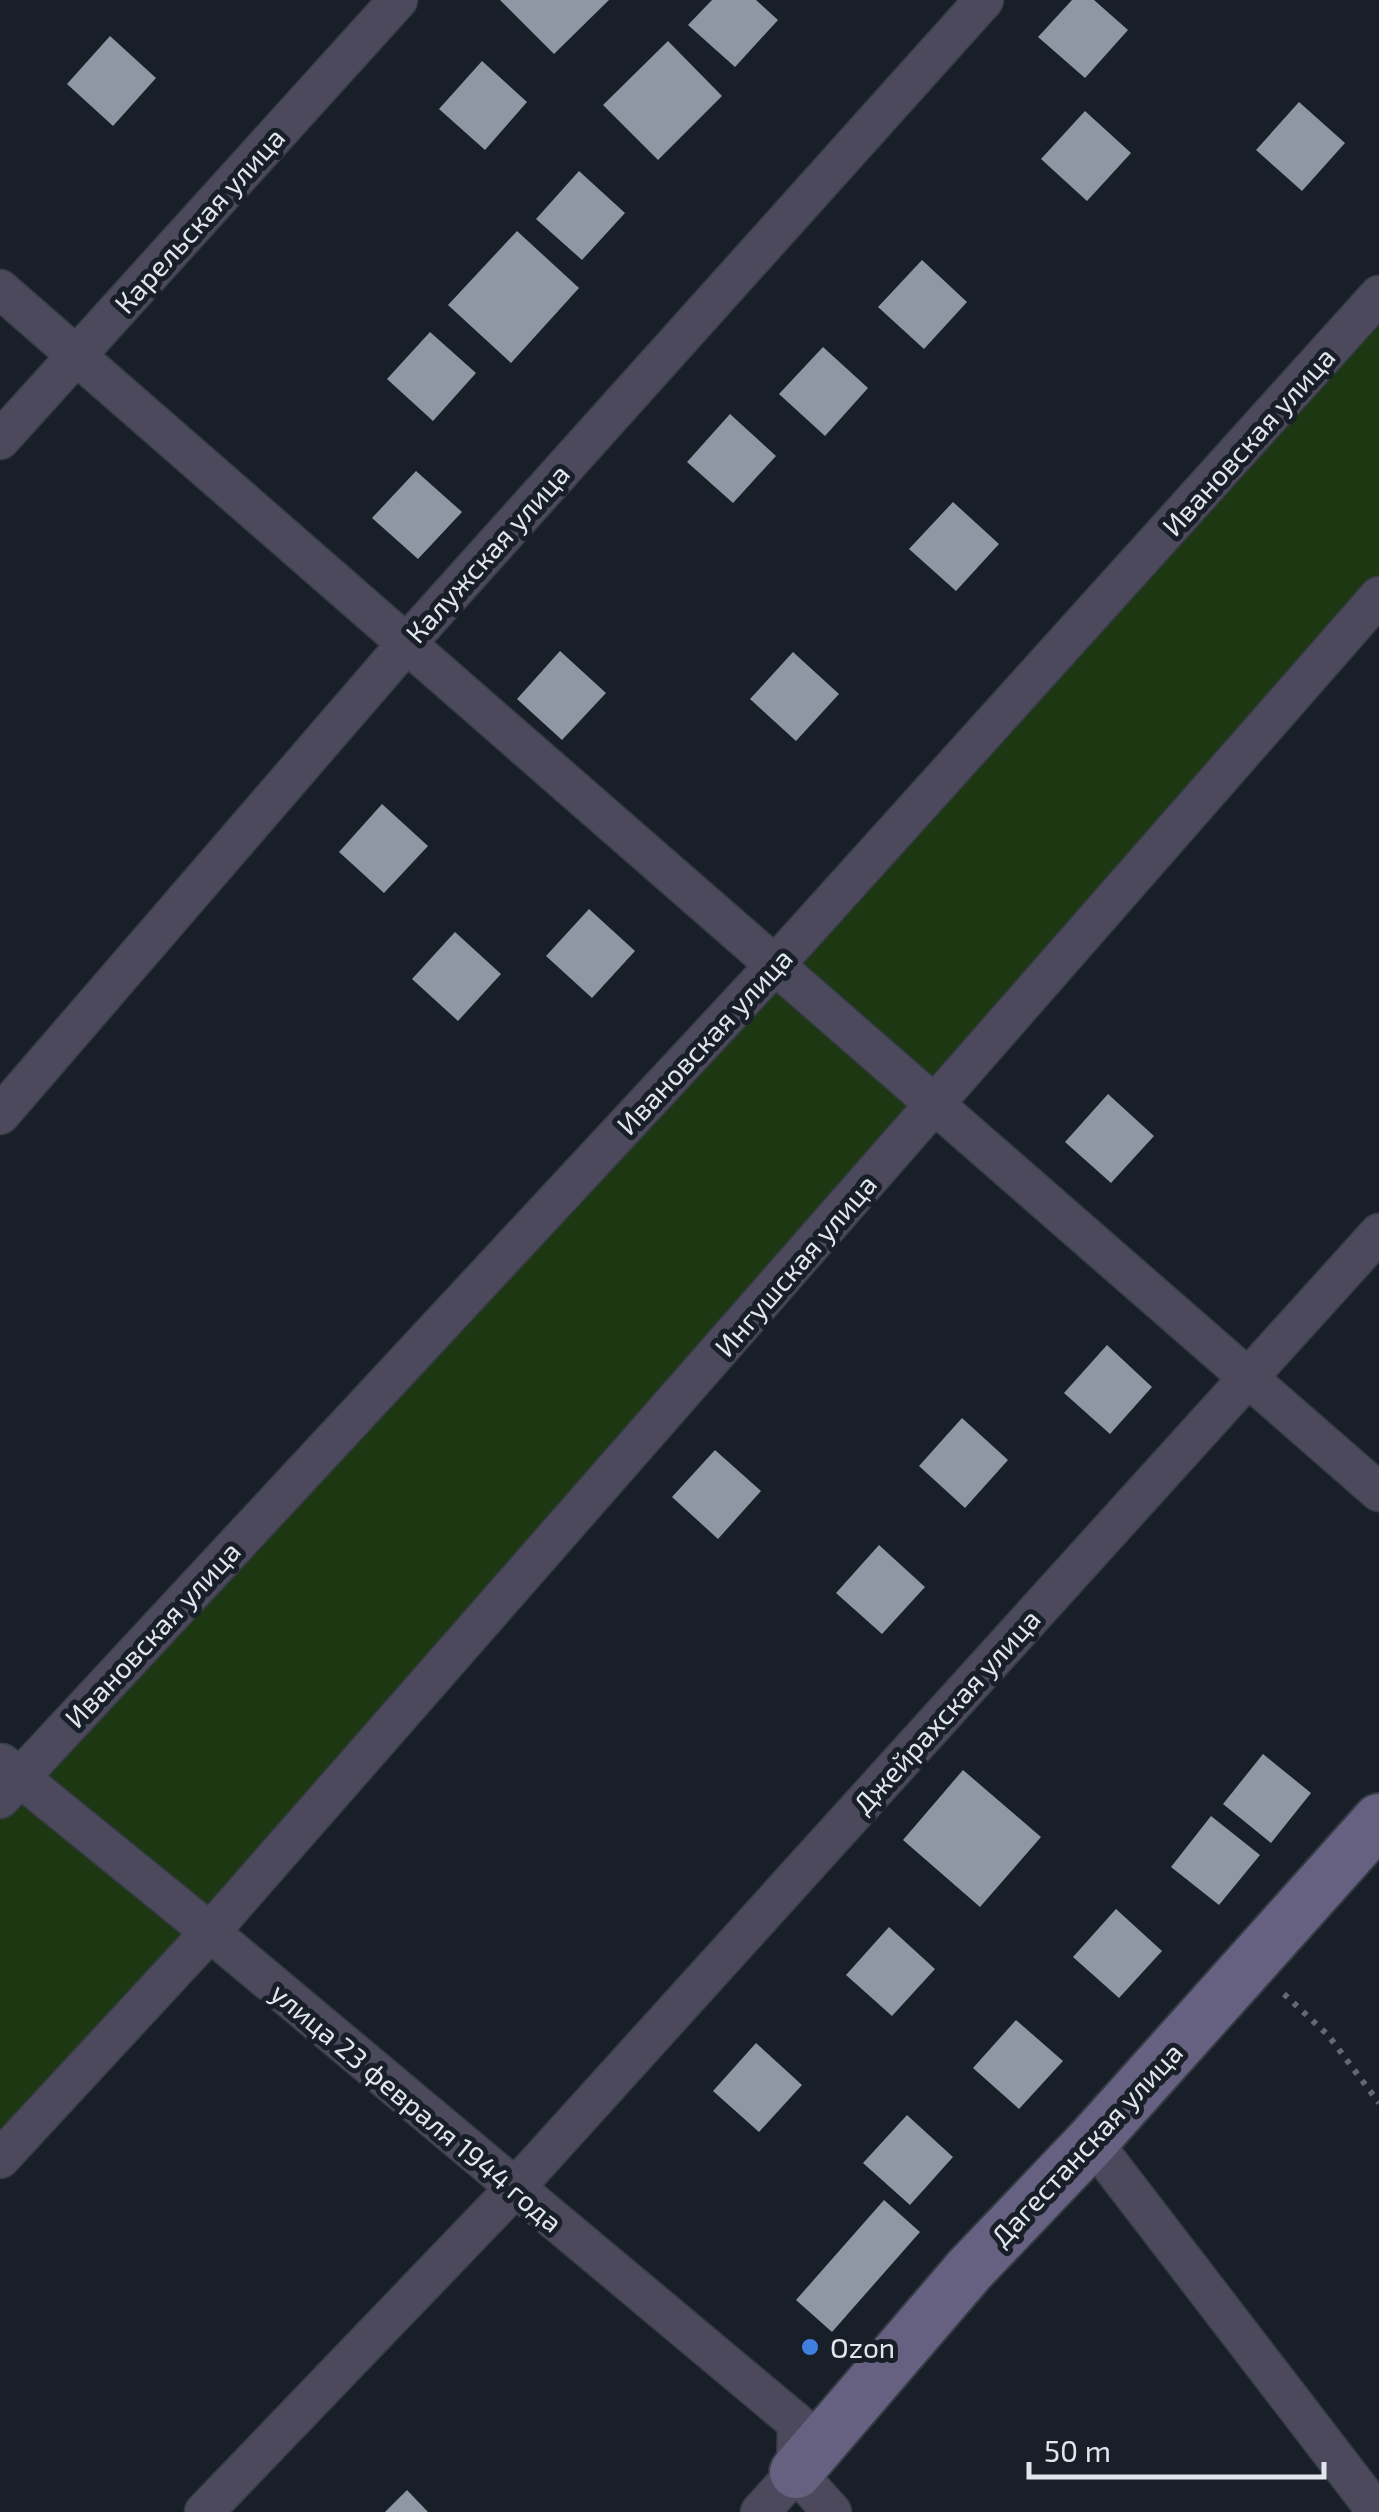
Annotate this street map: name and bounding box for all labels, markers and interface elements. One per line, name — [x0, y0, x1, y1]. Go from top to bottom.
street label: Карельская улица — [107, 120, 291, 320]
street label: Ивановская улица — [1154, 340, 1342, 542]
street label: Калужская улица — [398, 457, 576, 649]
street label: Ивановская улица — [609, 941, 799, 1141]
street label: Ингушская улица — [707, 1167, 883, 1363]
street label: Ивановская улица — [57, 1534, 247, 1734]
street label: Джейрахская улица — [845, 1602, 1047, 1820]
street label: улица 23 февраля 1944 года — [264, 1975, 570, 2239]
street label: Дагестанская улица — [983, 2035, 1189, 2253]
place label: Ozon — [830, 2330, 895, 2364]
marker: Ozon — [799, 2336, 821, 2358]
scale bar — [1029, 2417, 1324, 2479]
text: 50 m — [1044, 2432, 1111, 2468]

